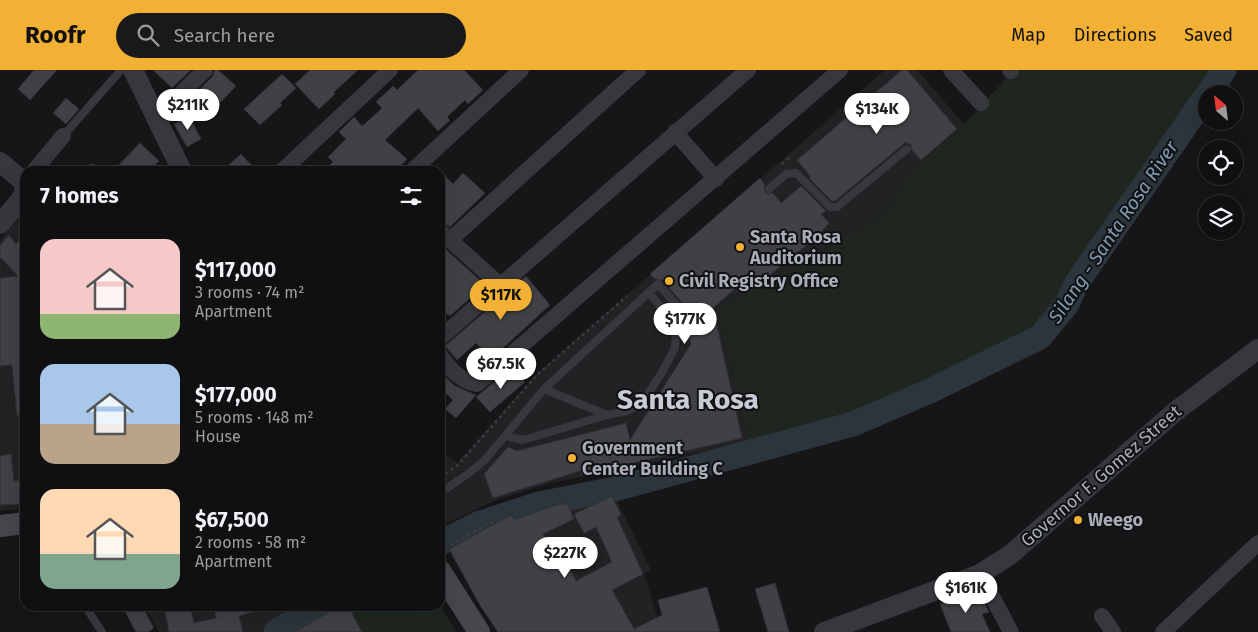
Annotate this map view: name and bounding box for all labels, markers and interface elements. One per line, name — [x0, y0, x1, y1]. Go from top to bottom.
search box — [116, 13, 466, 58]
text: Roofr — [25, 21, 86, 49]
icon: search — [134, 21, 162, 49]
text: Search here — [174, 24, 275, 47]
text: Map — [1011, 24, 1046, 46]
text: Directions — [1074, 24, 1156, 46]
text: Saved — [1184, 24, 1233, 46]
north arrow — [1198, 85, 1242, 130]
map controls — [1198, 85, 1243, 240]
pin: $211K — [153, 88, 223, 131]
pin: $134K — [842, 92, 912, 135]
text: $211K — [167, 95, 209, 114]
text: $134K — [855, 99, 899, 118]
water label: Silang - Santa Rosa River — [1043, 136, 1183, 328]
button: locate — [1198, 140, 1243, 185]
icon: filters — [397, 182, 425, 210]
text: 7 homes — [40, 183, 119, 209]
button: layers — [1198, 195, 1243, 240]
place label: Santa Rosa Auditorium — [749, 226, 842, 269]
marker: Santa Rosa Auditorium — [734, 241, 746, 253]
text: $117,000 — [195, 257, 276, 283]
icon: home — [80, 259, 140, 319]
place label: Civil Registry Office — [679, 270, 838, 292]
marker: Civil Registry Office — [663, 275, 675, 287]
pin: $117K — [466, 278, 536, 321]
text: 3 rooms · 74 m² — [195, 283, 304, 302]
text: $117K — [481, 285, 521, 304]
text: Apartment — [195, 302, 272, 321]
pin: $177K — [650, 302, 720, 345]
text: $177K — [665, 309, 705, 328]
pin: $67.5K — [460, 348, 542, 390]
text: $67.5K — [477, 354, 525, 373]
text: $177,000 — [195, 382, 277, 408]
district label: Santa Rosa — [617, 383, 759, 416]
icon: home — [80, 384, 140, 444]
street label: Governor F. Gomez Street — [1016, 400, 1186, 552]
text: 5 rooms · 148 m² — [195, 408, 314, 427]
text: House — [195, 427, 241, 446]
place label: Government Center Building C — [582, 437, 724, 480]
marker: Government Center Building C — [566, 452, 578, 464]
text: $67,500 — [195, 507, 269, 533]
icon: home — [80, 509, 140, 569]
place label: Weego — [1088, 509, 1143, 531]
marker: Weego — [1072, 514, 1084, 526]
text: 2 rooms · 58 m² — [195, 533, 306, 552]
pin: $227K — [530, 536, 600, 579]
text: $227K — [544, 543, 586, 562]
text: Apartment — [195, 552, 272, 571]
pin: $161K — [931, 572, 1001, 614]
text: $161K — [945, 578, 987, 597]

